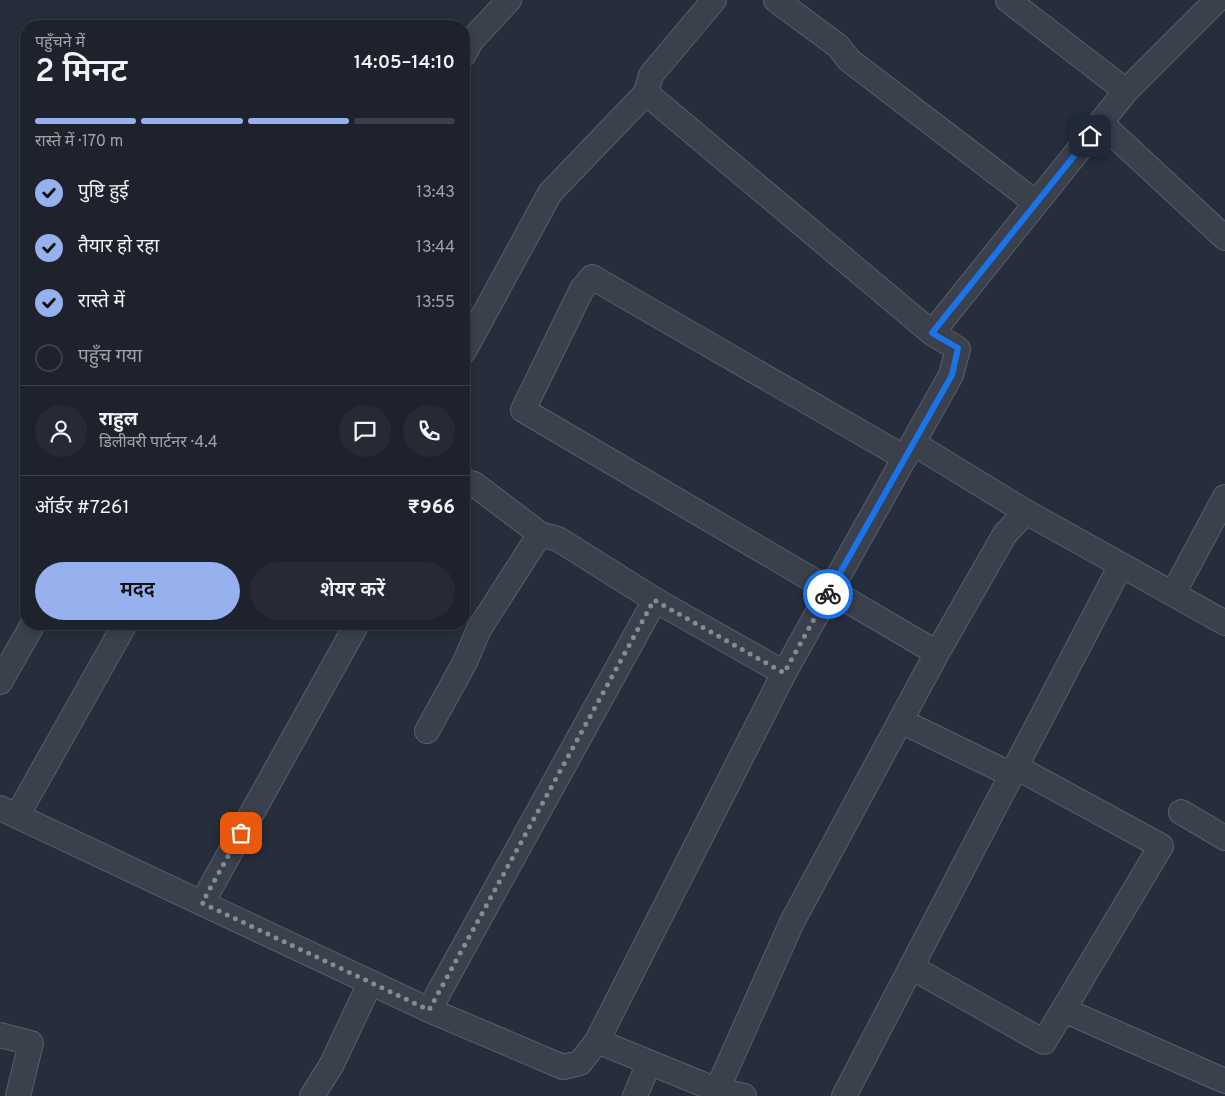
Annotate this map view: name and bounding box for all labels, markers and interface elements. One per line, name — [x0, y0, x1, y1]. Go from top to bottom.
text: पहुँचने में — [35, 33, 85, 53]
text: 14:05–14:10 — [354, 51, 455, 75]
text: 2 मिनट — [35, 53, 127, 93]
pin — [1069, 115, 1111, 157]
icon: home — [1076, 122, 1104, 150]
text: रास्ते में · 170 m — [35, 132, 123, 152]
icon: check — [35, 179, 63, 207]
text: पुष्टि हुई — [78, 180, 129, 204]
text: 13:43 — [416, 183, 455, 203]
icon: check — [35, 234, 63, 262]
text: तैयार हो रहा — [78, 235, 159, 259]
text: 13:44 — [416, 238, 455, 258]
icon: check — [35, 289, 63, 317]
text: रास्ते में — [78, 290, 125, 314]
text: 13:55 — [416, 293, 455, 313]
text: पहुँच गया — [78, 345, 142, 369]
button: person — [35, 405, 87, 457]
button: chat — [339, 405, 391, 457]
button: phone — [403, 405, 455, 457]
text: राहुल — [99, 408, 138, 432]
text: डिलीवरी पार्टनर · 4.4 — [99, 433, 218, 453]
text: ऑर्डर #7261 — [35, 496, 130, 520]
text: ₹966 — [407, 496, 455, 520]
button: मदद — [35, 562, 240, 620]
button: शेयर करें — [250, 562, 455, 620]
courier — [803, 569, 853, 619]
icon: bike — [814, 580, 842, 608]
pin — [220, 812, 262, 854]
icon: bag — [227, 819, 255, 847]

